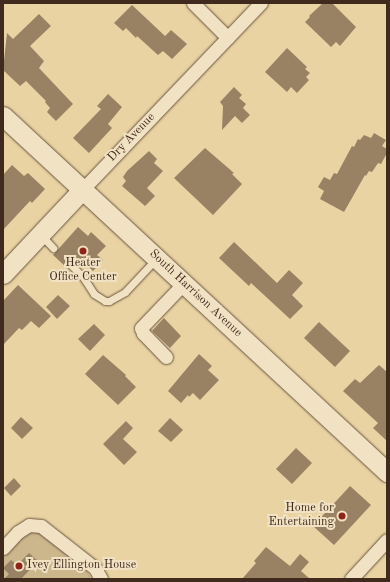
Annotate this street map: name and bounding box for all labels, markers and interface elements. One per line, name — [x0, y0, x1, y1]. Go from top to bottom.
street label: Dry Avenue — [105, 111, 159, 165]
marker: Heater Office Center — [78, 246, 88, 256]
street label: South Harrison Avenue — [146, 247, 244, 341]
place label: Heater Office Center — [49, 257, 117, 285]
place label: Home for Entertaining — [269, 502, 334, 530]
marker: Home for Entertaining — [337, 511, 347, 521]
place label: Ivey Ellington House — [27, 559, 136, 573]
marker: Ivey Ellington House — [14, 561, 24, 571]

